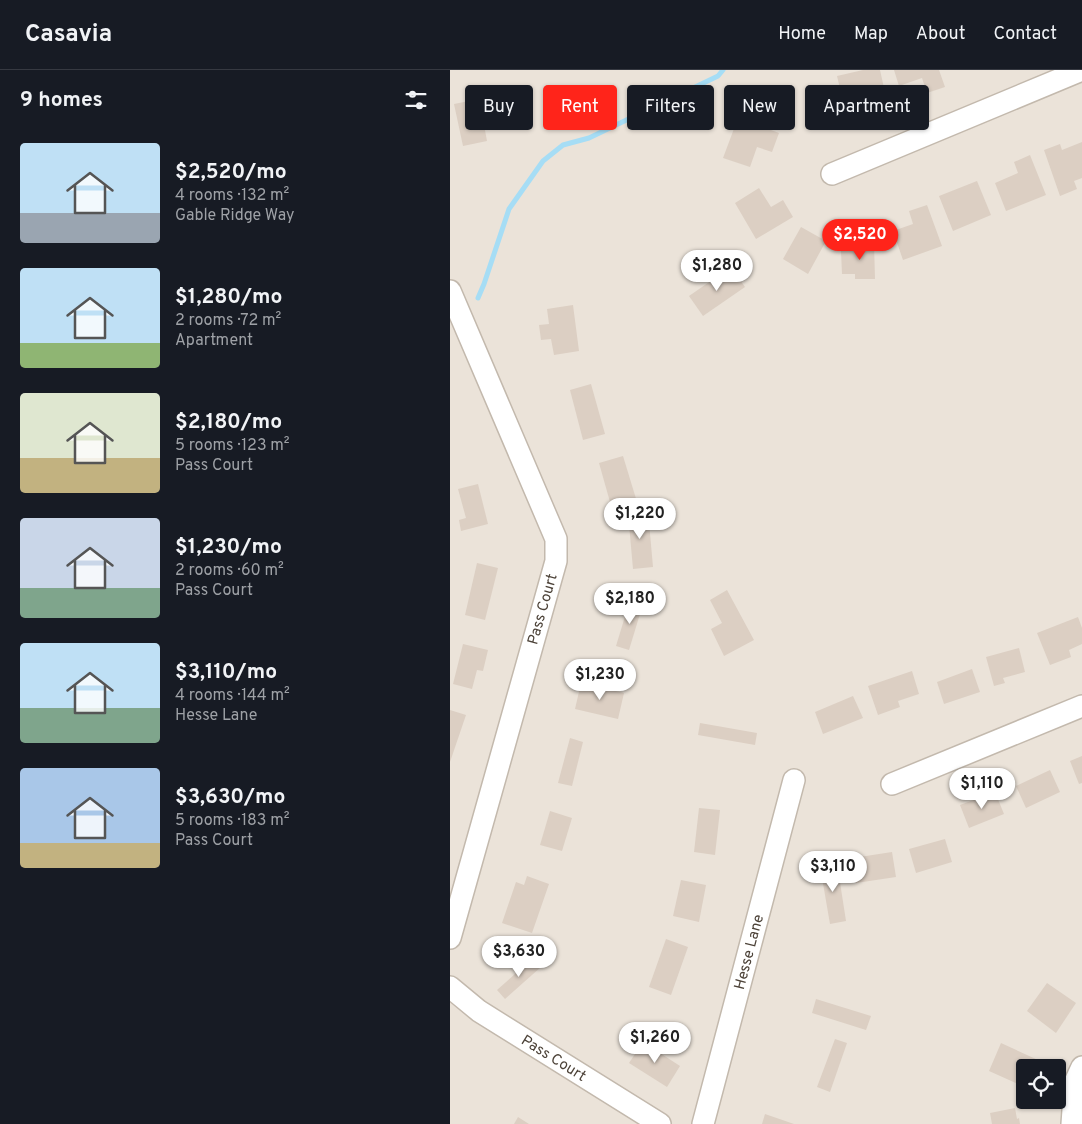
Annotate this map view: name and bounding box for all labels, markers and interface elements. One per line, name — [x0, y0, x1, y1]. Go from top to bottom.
text: Casavia — [25, 20, 112, 50]
text: Home — [778, 23, 826, 46]
text: Map — [854, 23, 888, 46]
text: About — [916, 23, 965, 46]
text: Contact — [993, 23, 1057, 46]
chip: Buy — [465, 85, 533, 130]
chip: Rent — [543, 85, 617, 130]
chip: Filters — [627, 85, 714, 130]
chip: New — [724, 85, 795, 130]
chip: Apartment — [805, 85, 929, 130]
icon: filters — [402, 86, 430, 114]
text: 9 homes — [20, 87, 103, 114]
text: $2,520/mo — [175, 159, 287, 186]
icon: home — [60, 163, 120, 223]
text: 4 rooms · 132 m² — [175, 186, 289, 206]
text: Gable Ridge Way — [175, 206, 295, 226]
pin: $2,520 — [819, 218, 901, 261]
text: $2,520 — [833, 225, 887, 245]
pin: $1,280 — [676, 250, 758, 292]
text: $1,280 — [692, 256, 742, 276]
text: $1,280/mo — [175, 284, 282, 311]
icon: home — [60, 288, 120, 348]
text: 2 rooms · 72 m² — [175, 311, 281, 331]
text: Apartment — [175, 331, 253, 351]
text: $2,180/mo — [175, 409, 282, 436]
icon: home — [60, 413, 120, 473]
text: 5 rooms · 123 m² — [175, 436, 290, 456]
text: Pass Court — [175, 456, 253, 476]
pin: $1,220 — [599, 498, 681, 540]
text: $1,220 — [615, 504, 665, 524]
text: $1,230/mo — [175, 534, 282, 561]
icon: home — [60, 538, 120, 598]
text: 2 rooms · 60 m² — [175, 561, 284, 581]
street label: Pass Court — [524, 572, 563, 647]
text: Pass Court — [175, 581, 253, 601]
pin: $2,180 — [589, 582, 671, 625]
text: $2,180 — [605, 589, 655, 609]
pin: $1,230 — [559, 658, 641, 701]
text: $3,110/mo — [175, 659, 277, 686]
icon: home — [60, 663, 120, 723]
text: $1,230 — [575, 665, 625, 685]
text: 4 rooms · 144 m² — [175, 686, 290, 706]
text: Hesse Lane — [175, 706, 257, 726]
pin: $1,110 — [941, 768, 1023, 810]
text: $1,110 — [960, 774, 1004, 794]
text: $3,630/mo — [175, 784, 285, 811]
icon: home — [60, 788, 120, 848]
text: 5 rooms · 183 m² — [175, 811, 290, 831]
text: Pass Court — [175, 831, 253, 851]
pin: $3,110 — [792, 850, 874, 893]
text: $3,110 — [810, 857, 856, 877]
street label: Hesse Lane — [731, 913, 769, 992]
pin: $3,630 — [478, 936, 560, 978]
text: $3,630 — [493, 942, 545, 962]
pin: $1,260 — [614, 1022, 696, 1064]
text: $1,260 — [630, 1028, 680, 1048]
street label: Pass Court — [517, 1032, 589, 1086]
map controls — [1016, 1059, 1066, 1109]
button: locate — [1016, 1059, 1066, 1109]

